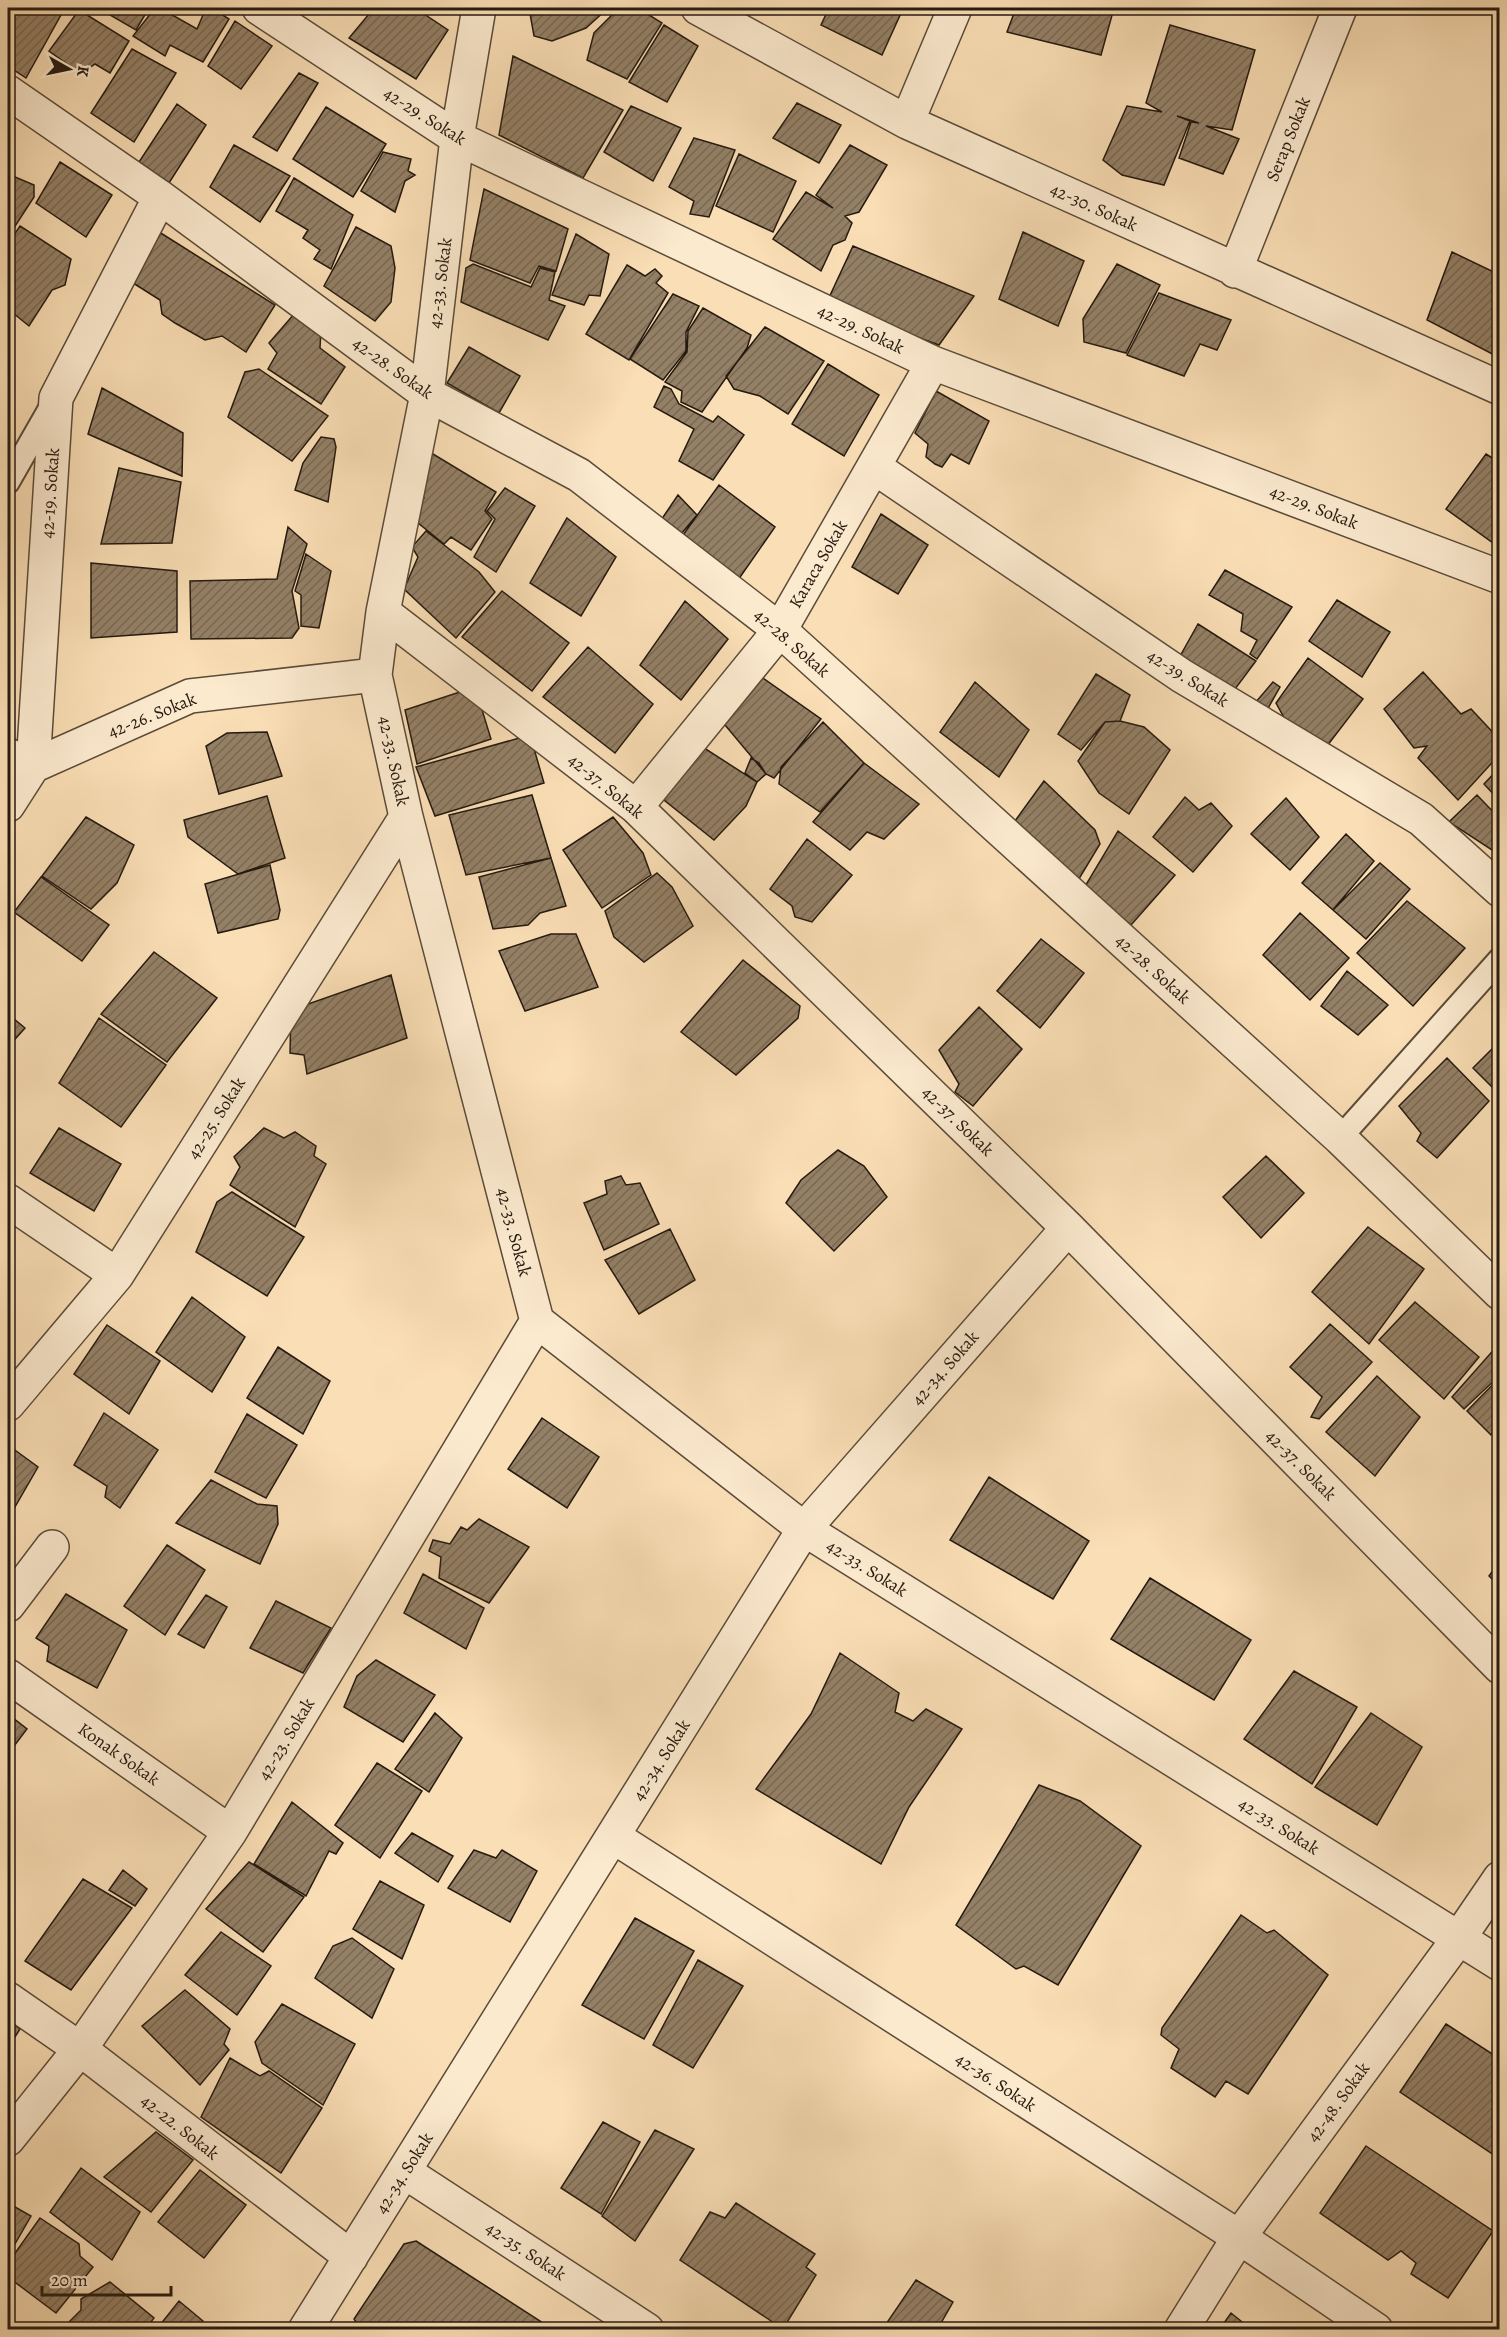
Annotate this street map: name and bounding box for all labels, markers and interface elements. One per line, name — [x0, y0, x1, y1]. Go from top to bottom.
north arrow — [39, 39, 99, 99]
text: K — [71, 64, 95, 79]
street label: 42-29. Sokak — [379, 81, 471, 151]
street label: Serap Sokak — [1260, 93, 1316, 185]
street label: 42-30. Sokak — [1046, 177, 1142, 237]
street label: 42-33. Sokak — [423, 236, 457, 330]
street label: 42-29. Sokak — [814, 298, 908, 360]
street label: 42-28. Sokak — [348, 331, 438, 405]
street label: 42-19. Sokak — [35, 447, 65, 539]
street label: 42-29. Sokak — [1266, 479, 1362, 535]
street label: Karaca Sokak — [783, 515, 853, 612]
street label: 42-28. Sokak — [749, 603, 835, 683]
street label: 42-39. Sokak — [1143, 643, 1233, 713]
street label: 42-26. Sokak — [104, 686, 200, 744]
street label: 42-33. Sokak — [373, 714, 415, 808]
street label: 42-37. Sokak — [563, 748, 649, 824]
street label: 42-28. Sokak — [1110, 929, 1196, 1009]
street label: 42-25. Sokak — [181, 1072, 251, 1164]
street label: 42-37. Sokak — [917, 1081, 999, 1161]
street label: 42-33. Sokak — [491, 1185, 537, 1279]
street label: 42-34. Sokak — [906, 1325, 984, 1411]
street label: 42-37. Sokak — [1260, 1424, 1342, 1506]
street label: 42-33. Sokak — [822, 1534, 912, 1602]
street label: 42-23. Sokak — [252, 1693, 320, 1785]
street label: 42-34. Sokak — [626, 1715, 696, 1805]
street label: Konak Sokak — [73, 1717, 165, 1791]
street label: 42-33. Sokak — [1234, 1792, 1324, 1860]
street label: 42-36. Sokak — [951, 2047, 1041, 2117]
street label: 42-48. Sokak — [1301, 2057, 1375, 2147]
street label: 42-22. Sokak — [136, 2089, 224, 2165]
street label: 42-34. Sokak — [369, 2128, 439, 2218]
street label: 42-35. Sokak — [481, 2216, 571, 2286]
scale bar — [42, 2259, 171, 2297]
text: 20 m — [51, 2268, 88, 2292]

